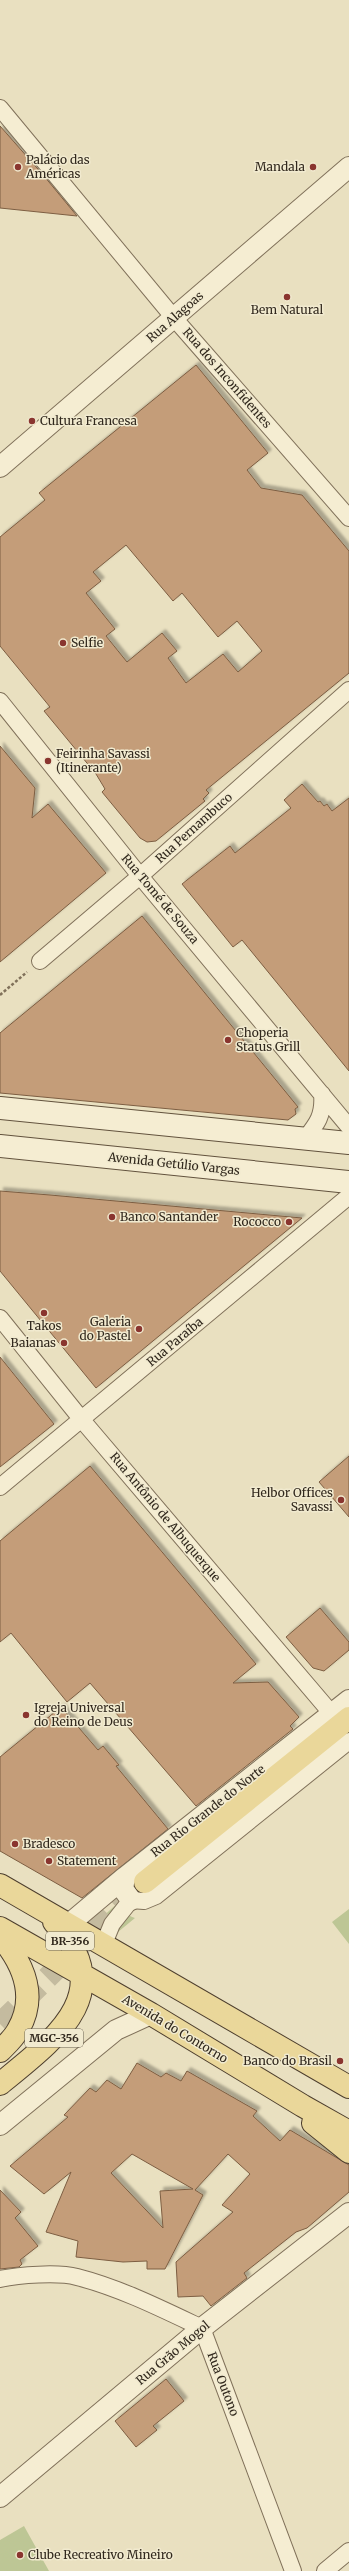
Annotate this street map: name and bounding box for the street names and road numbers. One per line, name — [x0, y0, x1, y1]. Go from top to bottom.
street label: Rua Alagoas — [143, 288, 206, 345]
street label: Rua dos Inconfidentes — [180, 325, 275, 431]
street label: Rua Pernambuco — [152, 789, 235, 866]
street label: Rua Tomé de Souza — [119, 851, 203, 947]
street label: Avenida Getúlio Vargas — [106, 1149, 241, 1178]
street label: Rua Paraíba — [144, 1314, 206, 1369]
street label: Rua Antônio de Albuquerque — [107, 1449, 224, 1584]
street label: Rua Rio Grande do Norte — [148, 1761, 268, 1860]
road number: BR-356 — [46, 1932, 94, 1950]
street label: Avenida do Contorno — [119, 1991, 231, 2066]
road number: MGC-356 — [25, 2029, 83, 2047]
street label: Rua Grão Mogol — [133, 2317, 213, 2388]
street label: Rua Outono — [204, 2350, 243, 2418]

